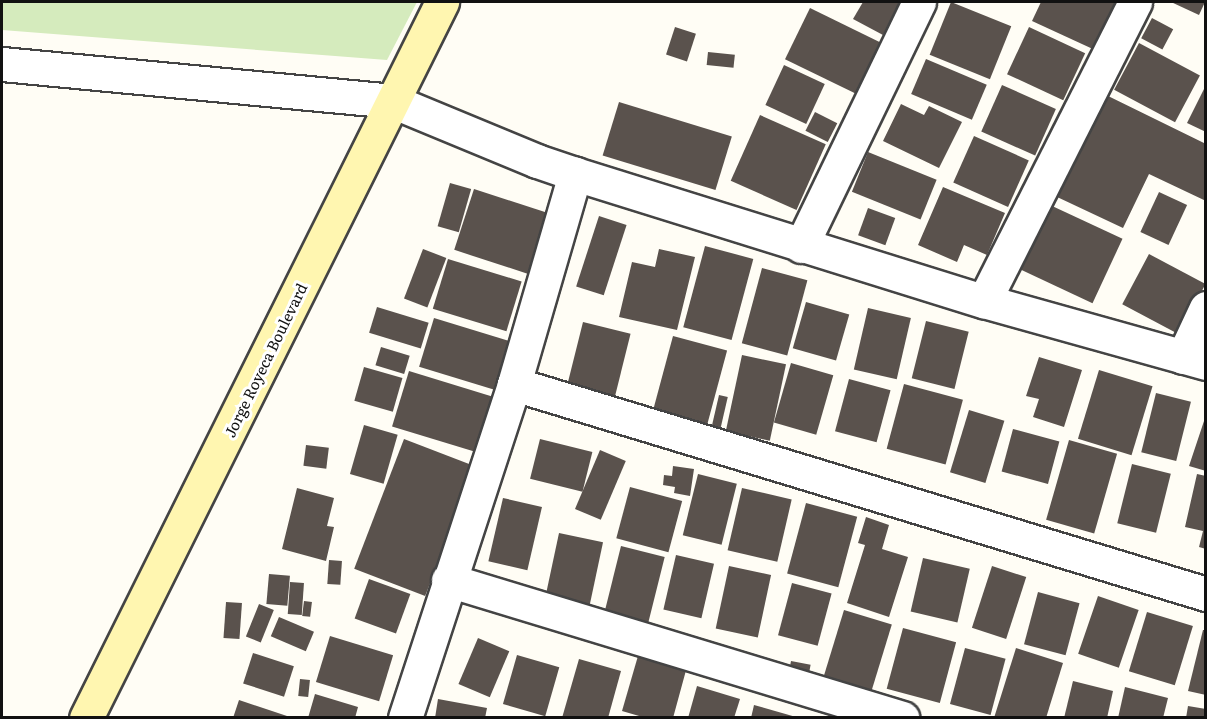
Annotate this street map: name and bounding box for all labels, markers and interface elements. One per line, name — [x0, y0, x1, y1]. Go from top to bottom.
street label: Jorge Royeca Boulevard — [220, 280, 310, 440]

